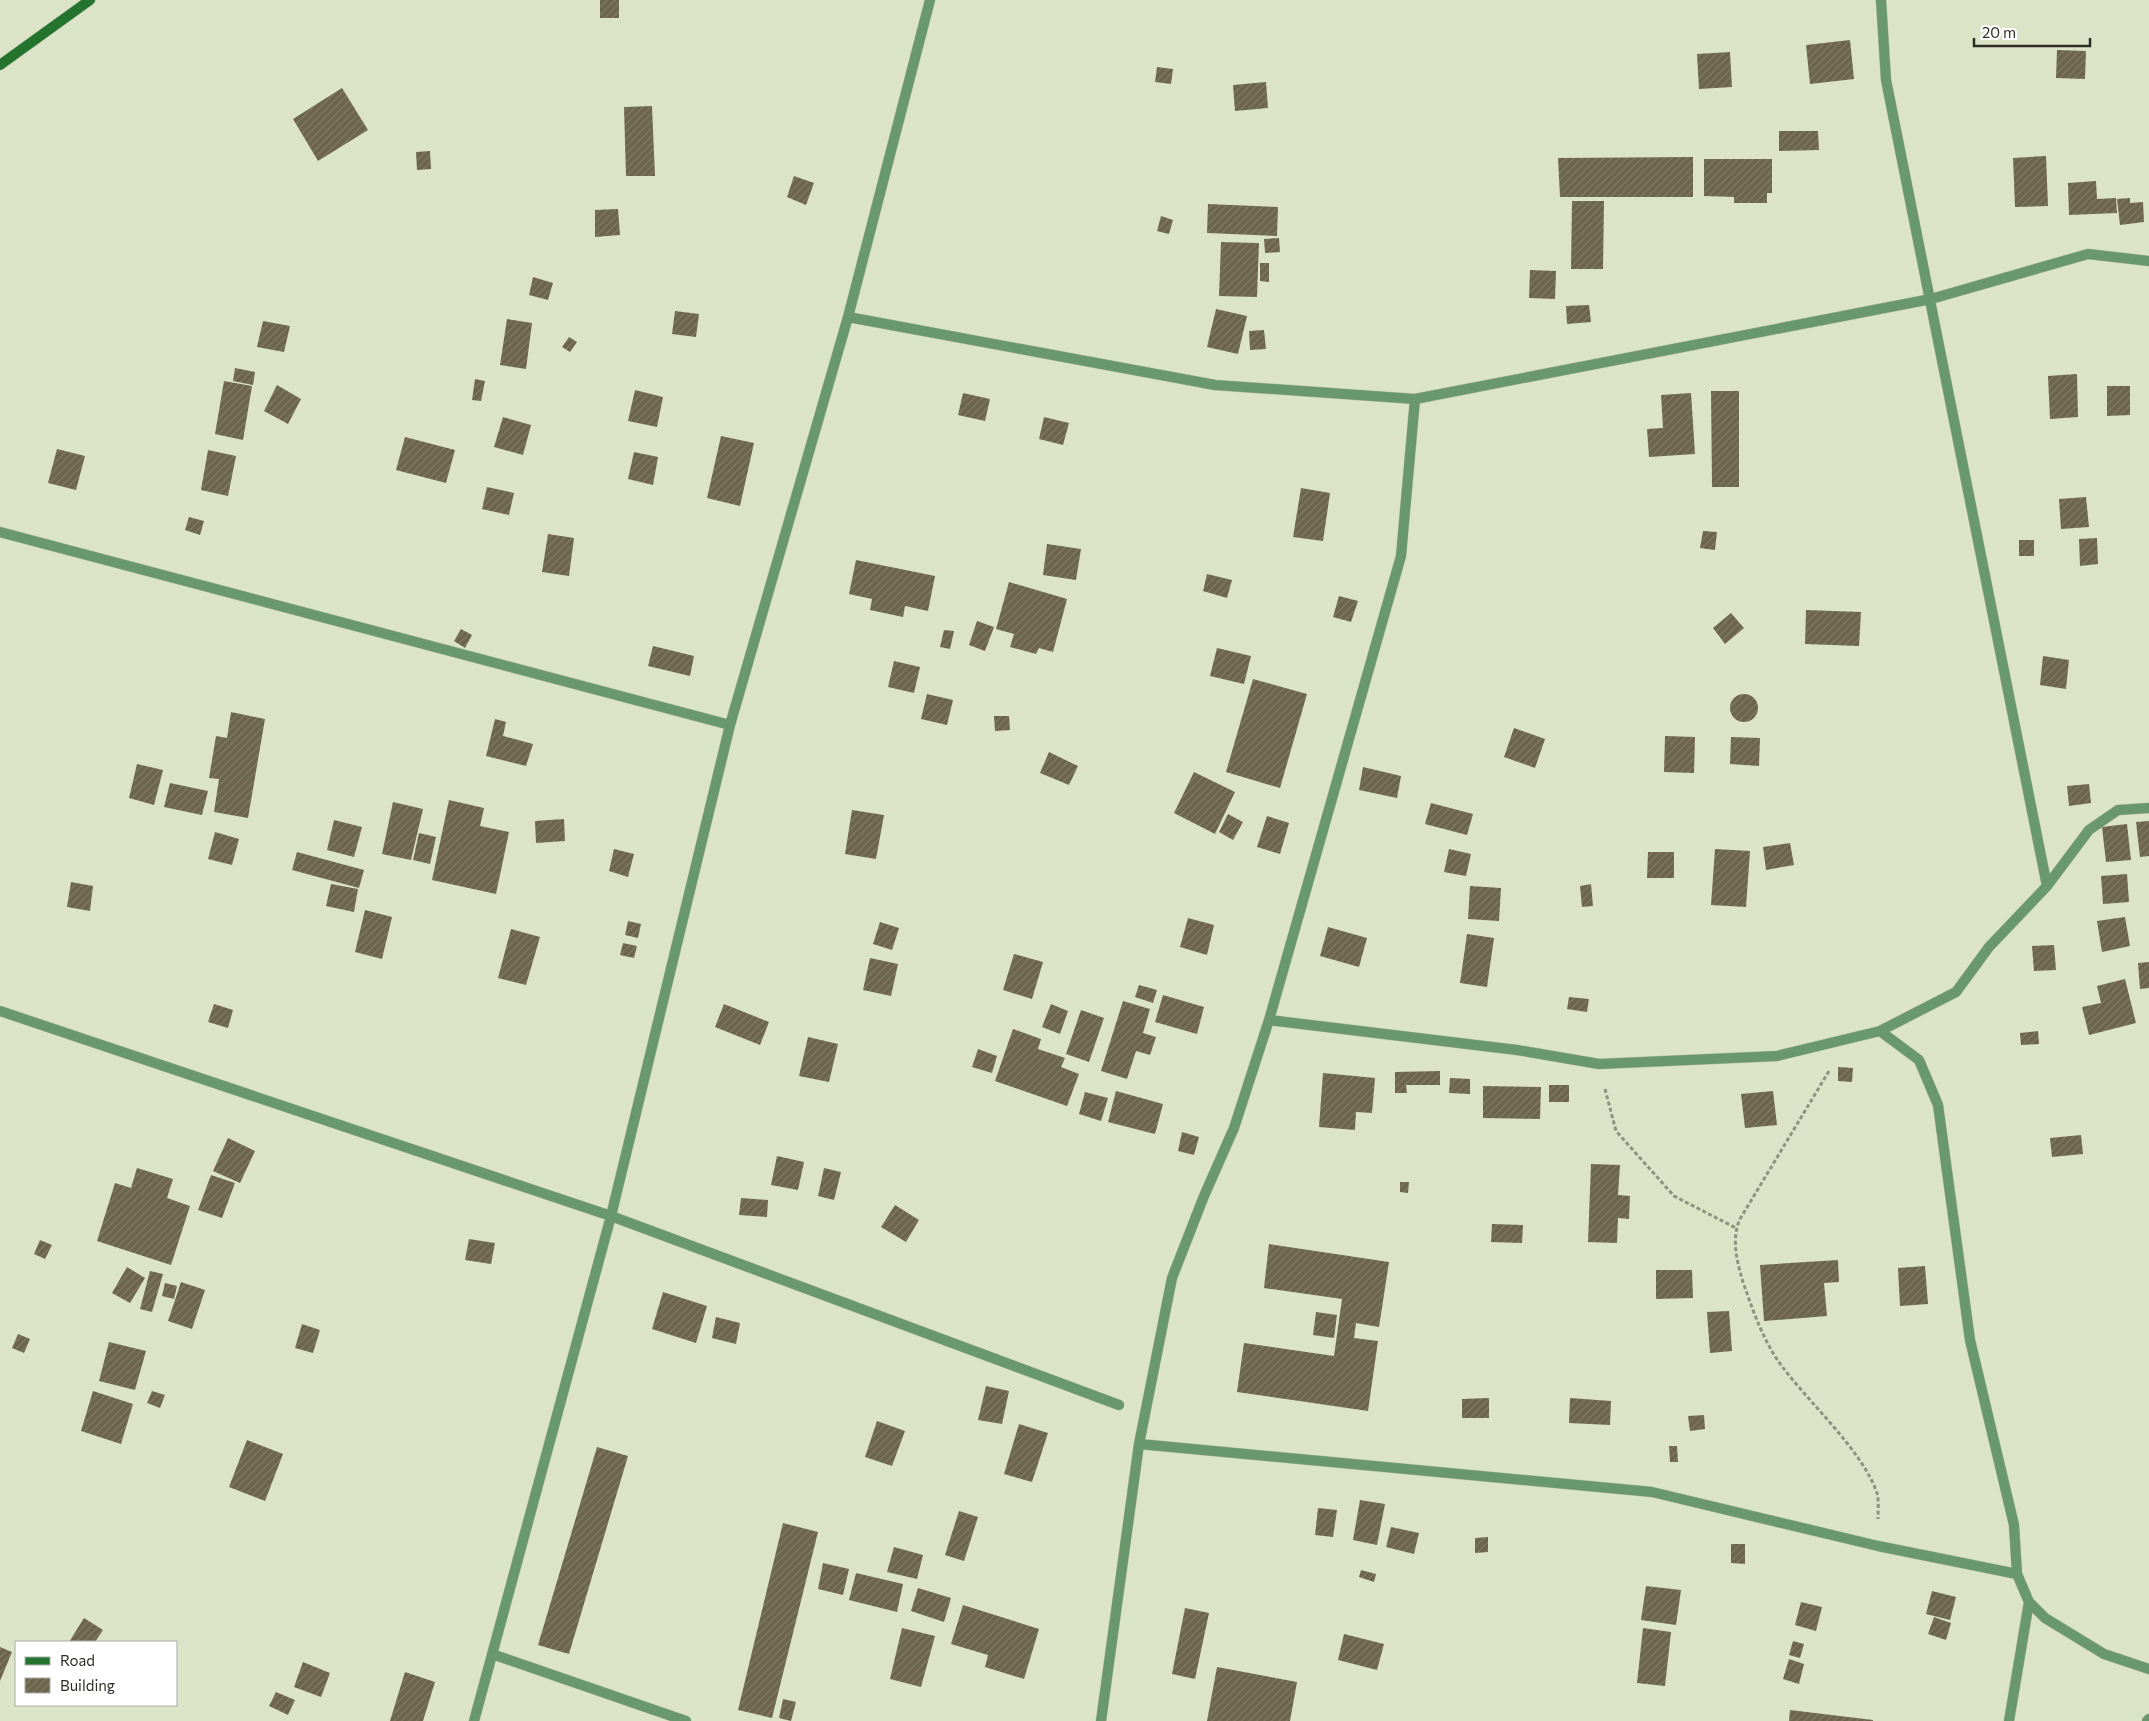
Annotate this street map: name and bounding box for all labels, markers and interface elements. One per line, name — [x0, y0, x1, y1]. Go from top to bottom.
scale bar — [1974, 15, 2090, 47]
text: 20 m — [1982, 23, 2016, 41]
legend — [15, 1641, 178, 1706]
text: Road — [60, 1651, 95, 1669]
text: Building — [60, 1676, 115, 1694]

